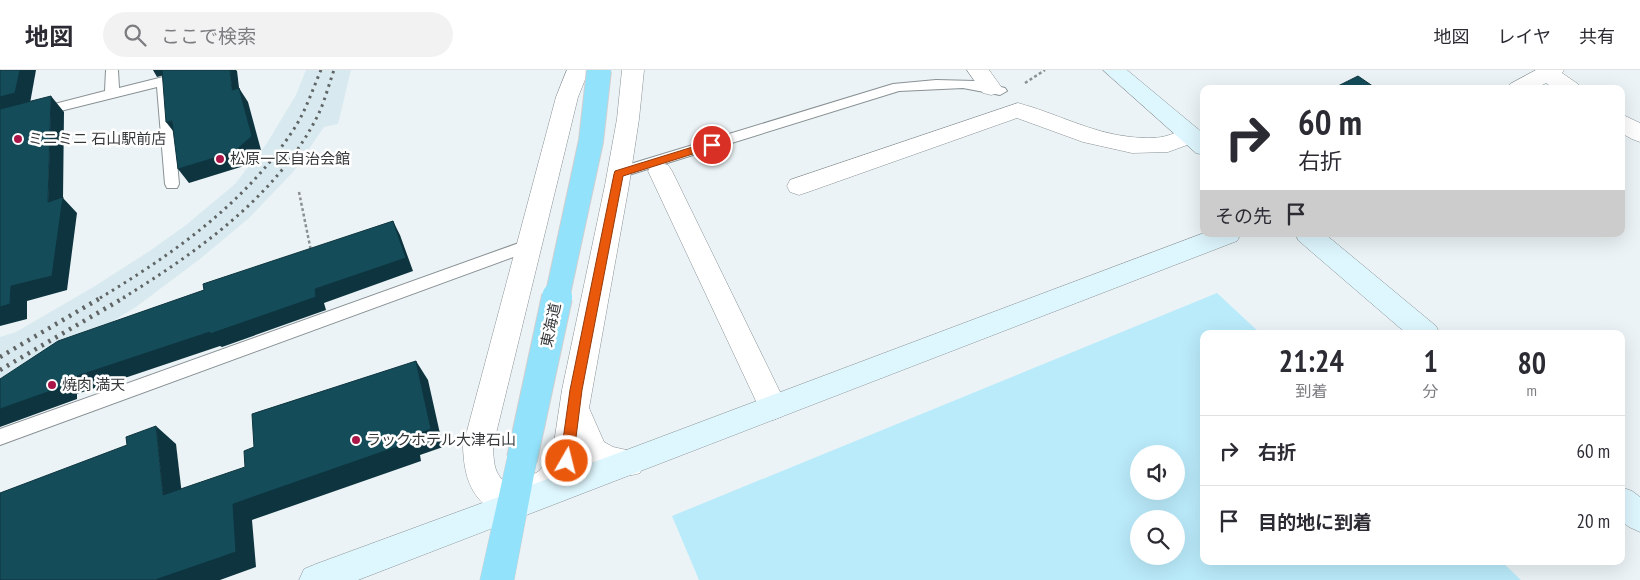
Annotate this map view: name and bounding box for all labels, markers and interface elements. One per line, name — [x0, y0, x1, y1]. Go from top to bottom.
search box — [103, 12, 453, 57]
text: 地図 — [25, 21, 73, 52]
icon: search — [121, 21, 149, 49]
text: ここで検索 — [161, 24, 256, 48]
text: 地図 — [1434, 25, 1470, 48]
text: レイヤ — [1498, 25, 1551, 48]
text: 共有 — [1579, 25, 1615, 48]
text: 60 m — [1298, 99, 1362, 145]
icon: right — [1215, 105, 1280, 170]
pin — [691, 124, 733, 166]
place label: ミニミニ 石山駅前店 — [28, 129, 166, 148]
icon: arrive — [698, 131, 726, 159]
marker: ミニミニ 石山駅前店 — [12, 133, 24, 145]
text: 右折 — [1298, 147, 1342, 175]
place label: 松原一区自治会館 — [230, 149, 350, 168]
marker: 松原一区自治会館 — [214, 153, 226, 165]
icon: arrive — [1282, 200, 1310, 228]
text: その先 — [1215, 204, 1272, 228]
street label: 東海道 — [537, 301, 564, 349]
text: 21:24 — [1279, 341, 1344, 380]
text: 1 — [1423, 341, 1438, 380]
text: 80 — [1517, 343, 1546, 382]
place label: 焼肉 満天 — [62, 375, 125, 394]
marker: 焼肉 満天 — [46, 379, 58, 391]
text: m — [1527, 380, 1537, 400]
text: 到着 — [1295, 381, 1327, 401]
text: 分 — [1423, 381, 1439, 401]
place label: ラックホテル大津石山 — [366, 430, 516, 449]
marker: ラックホテル大津石山 — [350, 434, 362, 446]
position arrow — [540, 434, 592, 486]
icon: right — [1215, 437, 1243, 465]
text: 60 m — [1577, 439, 1610, 463]
text: 右折 — [1258, 440, 1296, 464]
map controls — [1130, 445, 1185, 565]
button: sound — [1130, 445, 1185, 500]
icon: arrive — [1215, 507, 1243, 535]
text: 20 m — [1577, 509, 1610, 533]
button: search — [1130, 510, 1185, 565]
text: 目的地に到着 — [1258, 510, 1372, 534]

